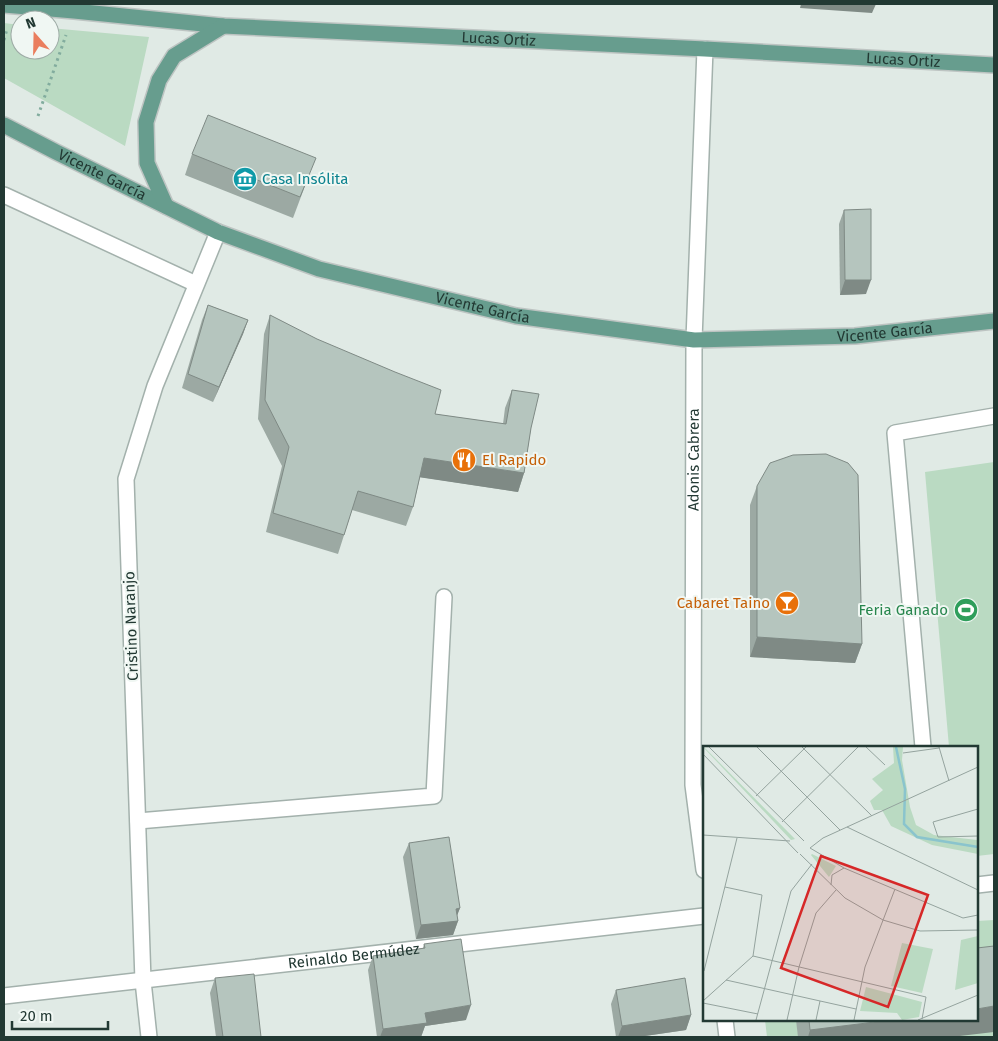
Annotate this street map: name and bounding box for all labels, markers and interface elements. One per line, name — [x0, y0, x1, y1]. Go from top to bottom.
north arrow — [10, 10, 60, 60]
text: N — [23, 14, 38, 33]
street label: Lucas Ortiz — [461, 28, 537, 50]
street label: Lucas Ortiz — [865, 49, 941, 71]
street label: Vicente García — [55, 145, 149, 204]
museum icon: Casa Insólita — [232, 166, 258, 192]
place label: Casa Insólita — [262, 170, 348, 188]
street label: Vicente García — [434, 288, 531, 327]
street label: Vicente García — [837, 319, 934, 345]
street label: Adonis Cabrera — [685, 408, 703, 511]
restaurant icon: El Rapido — [451, 447, 477, 473]
place label: El Rapido — [482, 451, 546, 469]
street label: Cristino Naranjo — [120, 571, 142, 681]
bar icon: Cabaret Taino — [774, 590, 800, 616]
place label: Cabaret Taino — [677, 594, 770, 612]
sports icon: Feria Ganado — [953, 597, 979, 623]
place label: Feria Ganado — [859, 601, 948, 619]
inset map — [703, 746, 978, 1021]
street label: Reinaldo Bermúdez — [287, 940, 421, 972]
scale bar — [12, 998, 109, 1030]
text: 20 m — [20, 1007, 53, 1025]

